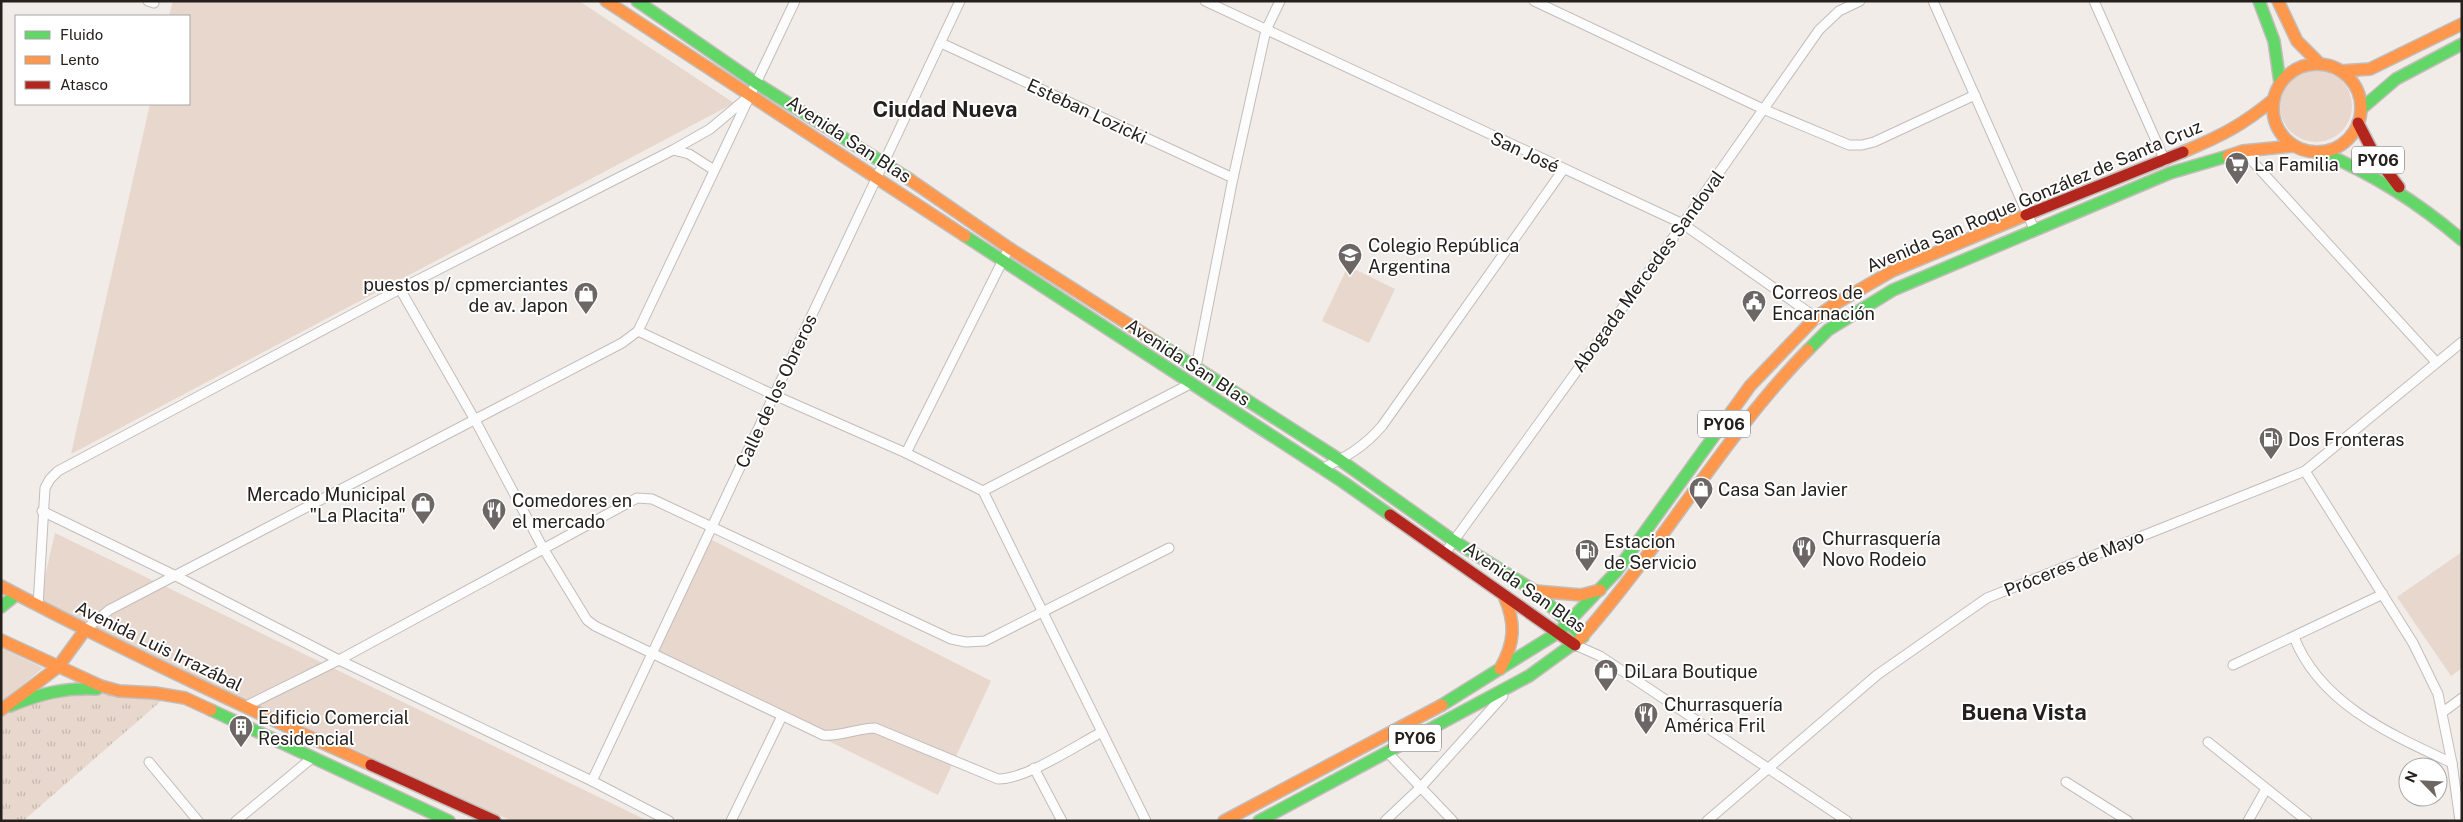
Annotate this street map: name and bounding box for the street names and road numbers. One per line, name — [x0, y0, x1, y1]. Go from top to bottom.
street label: Esteban Lozicki — [1024, 74, 1150, 148]
street label: Avenida San Blas — [783, 91, 915, 187]
street label: Avenida San Roque González de Santa Cruz — [1863, 116, 2205, 276]
street label: San José — [1487, 127, 1563, 177]
road number: PY06 — [2352, 146, 2404, 174]
street label: Abogada Mercedes Sandoval — [1568, 166, 1728, 376]
street label: Calle de los Obreros — [731, 311, 821, 471]
street label: Avenida San Blas — [1122, 314, 1254, 410]
road number: PY06 — [1698, 410, 1750, 438]
street label: Próceres de Mayo — [2001, 525, 2147, 601]
street label: Avenida San Blas — [1460, 537, 1590, 637]
street label: Avenida Luis Irrazábal — [72, 596, 246, 696]
road number: PY06 — [1389, 724, 1441, 751]

